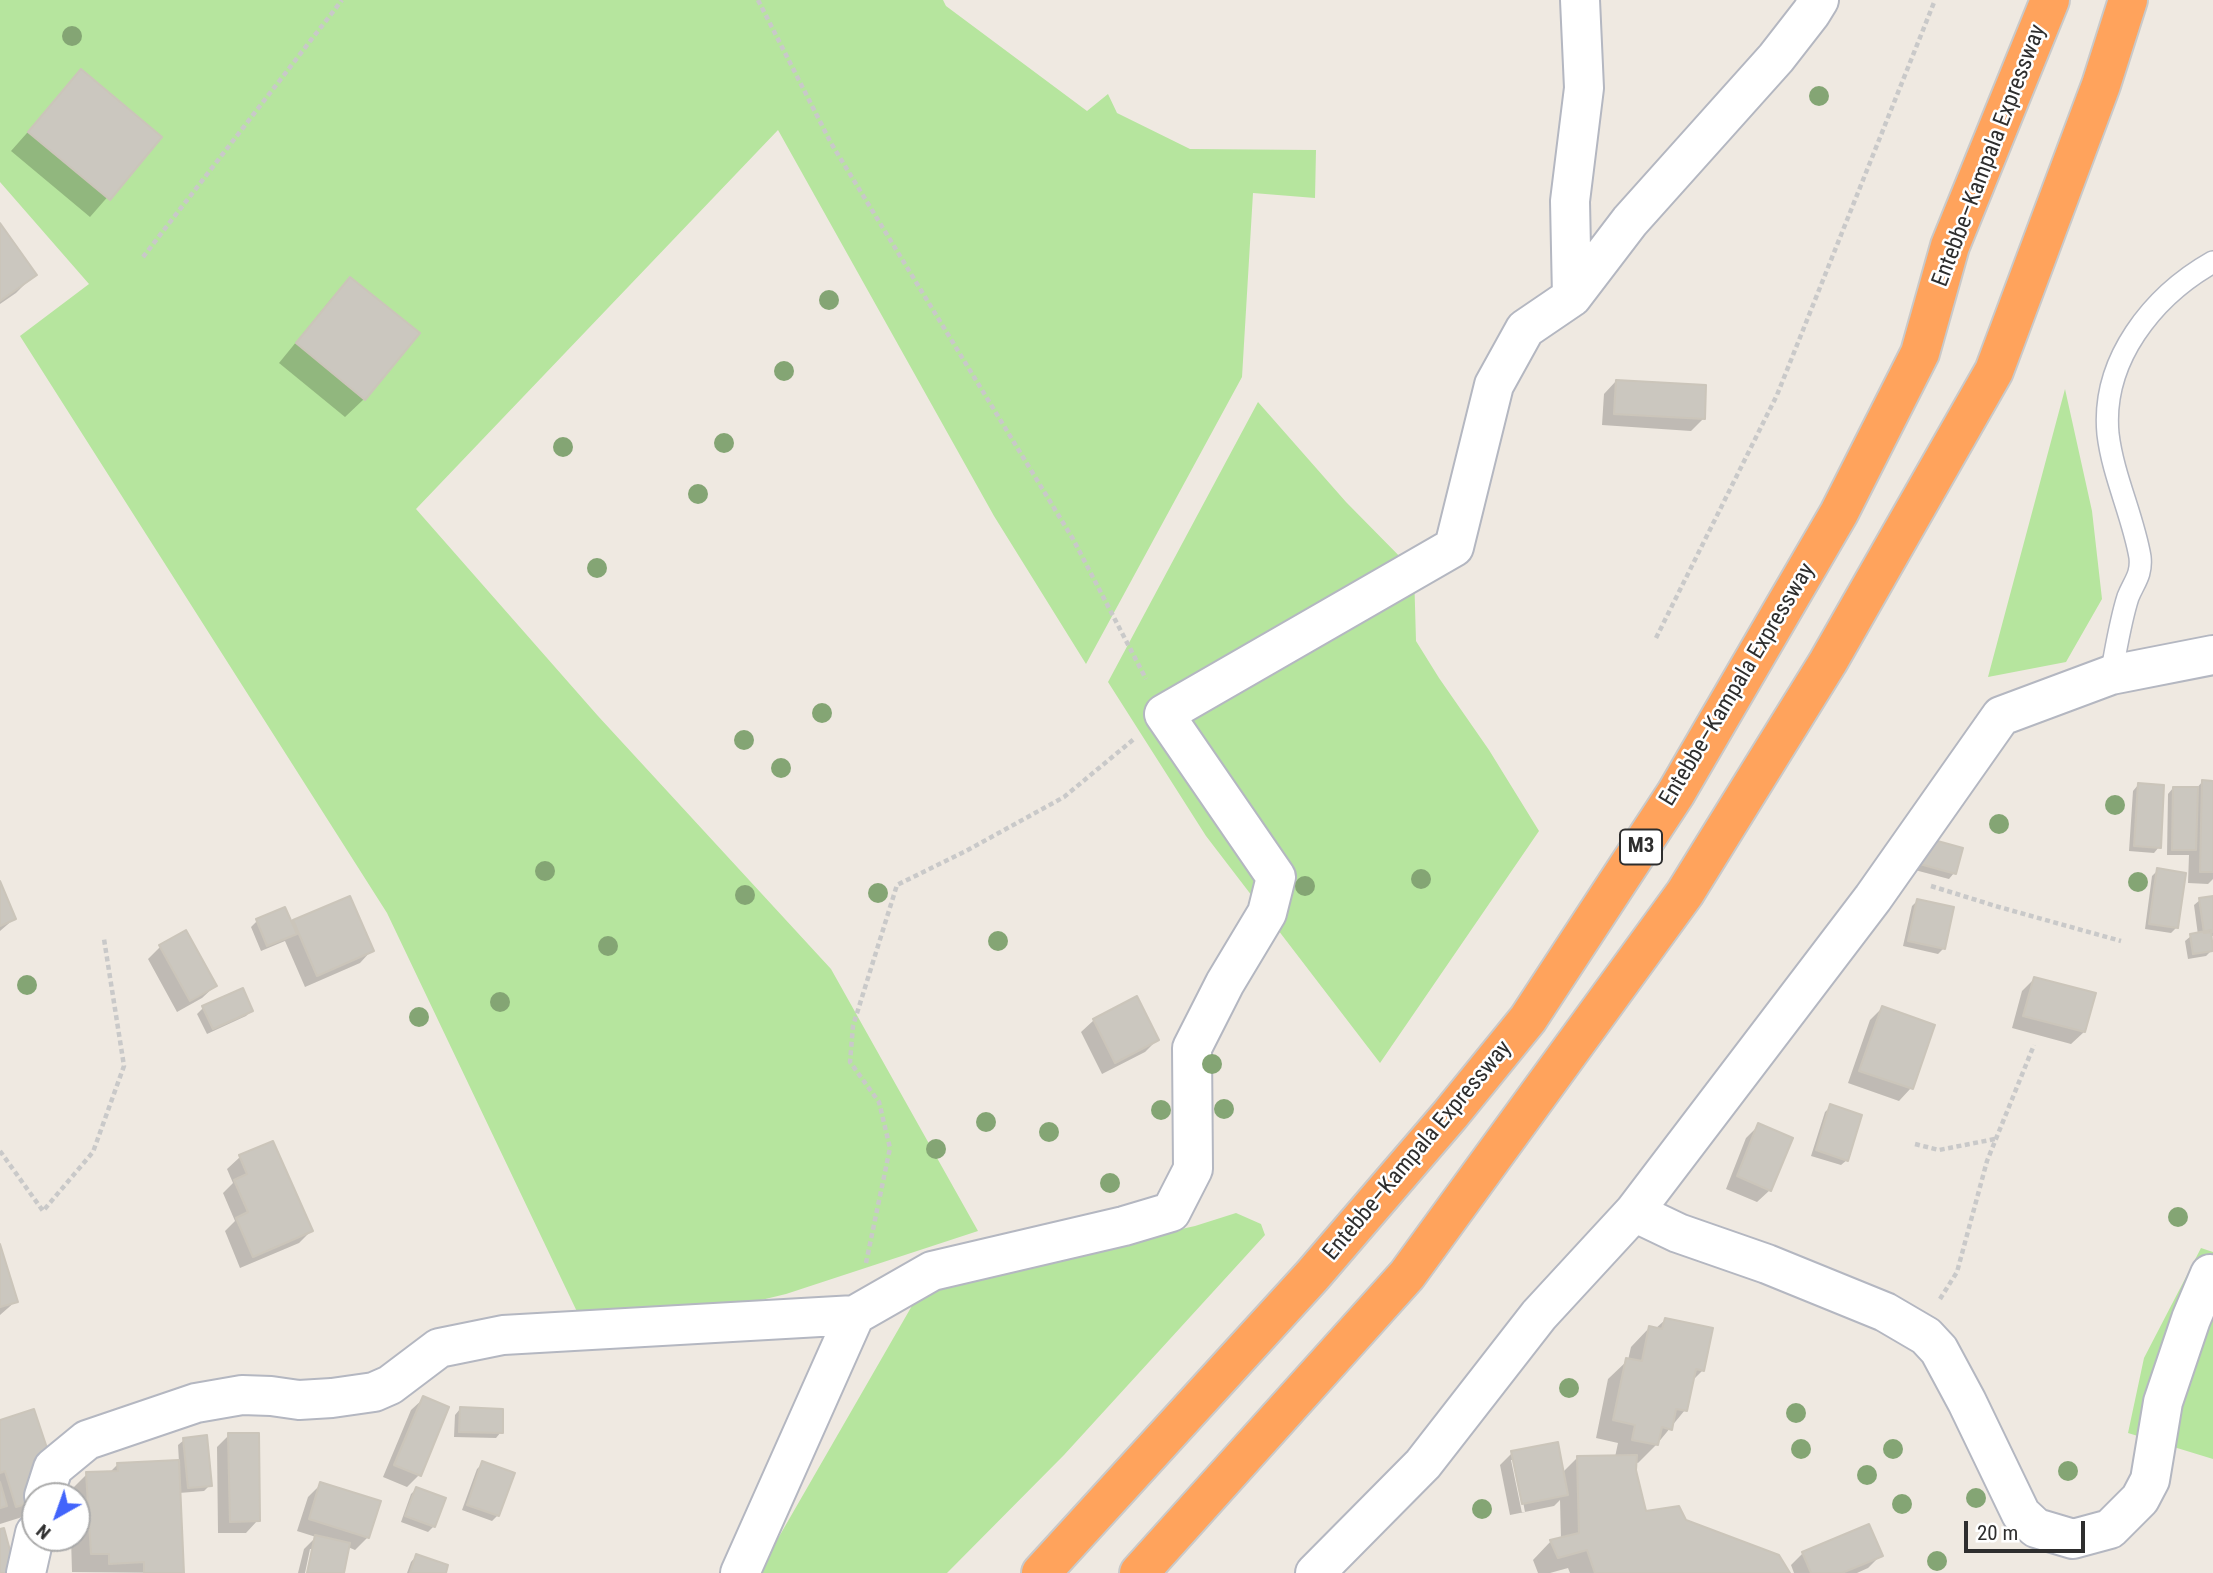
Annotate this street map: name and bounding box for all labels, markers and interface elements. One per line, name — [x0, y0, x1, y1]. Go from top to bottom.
street label: Entebbe–Kampala Expressway — [1927, 21, 2053, 291]
street label: Entebbe–Kampala Expressway — [1654, 559, 1822, 811]
road number: M3 — [1620, 830, 1662, 864]
street label: Entebbe–Kampala Expressway — [1318, 1035, 1518, 1267]
north arrow — [21, 1482, 91, 1552]
scale bar — [1968, 1506, 2089, 1550]
text: N — [32, 1519, 55, 1544]
text: 20 m — [1977, 1521, 2018, 1545]

